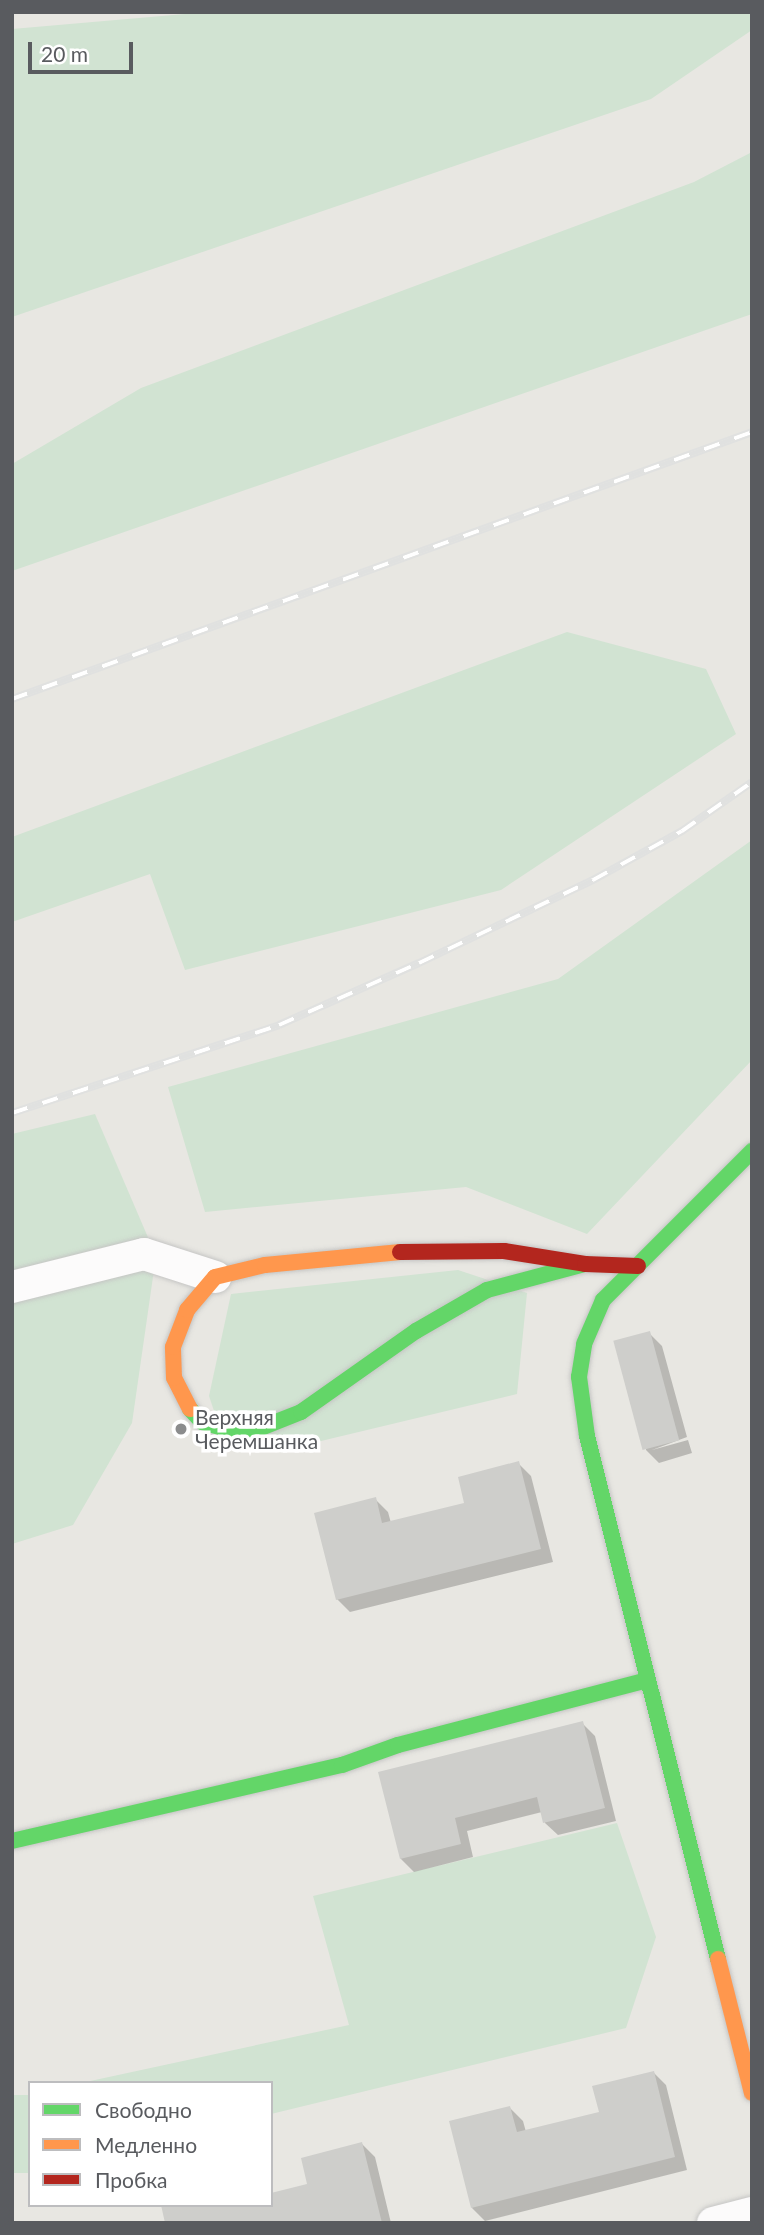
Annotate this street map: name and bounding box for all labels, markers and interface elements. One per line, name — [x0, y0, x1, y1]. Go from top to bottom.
scale bar — [32, 28, 136, 72]
text: 20 m — [41, 41, 88, 66]
place label: Верхняя Черемшанка — [195, 1404, 318, 1454]
marker: Верхняя Черемшанка — [173, 1421, 189, 1437]
legend — [28, 2081, 273, 2207]
text: Свободно — [95, 2097, 192, 2122]
text: Медленно — [95, 2132, 197, 2157]
text: Пробка — [95, 2167, 168, 2192]

